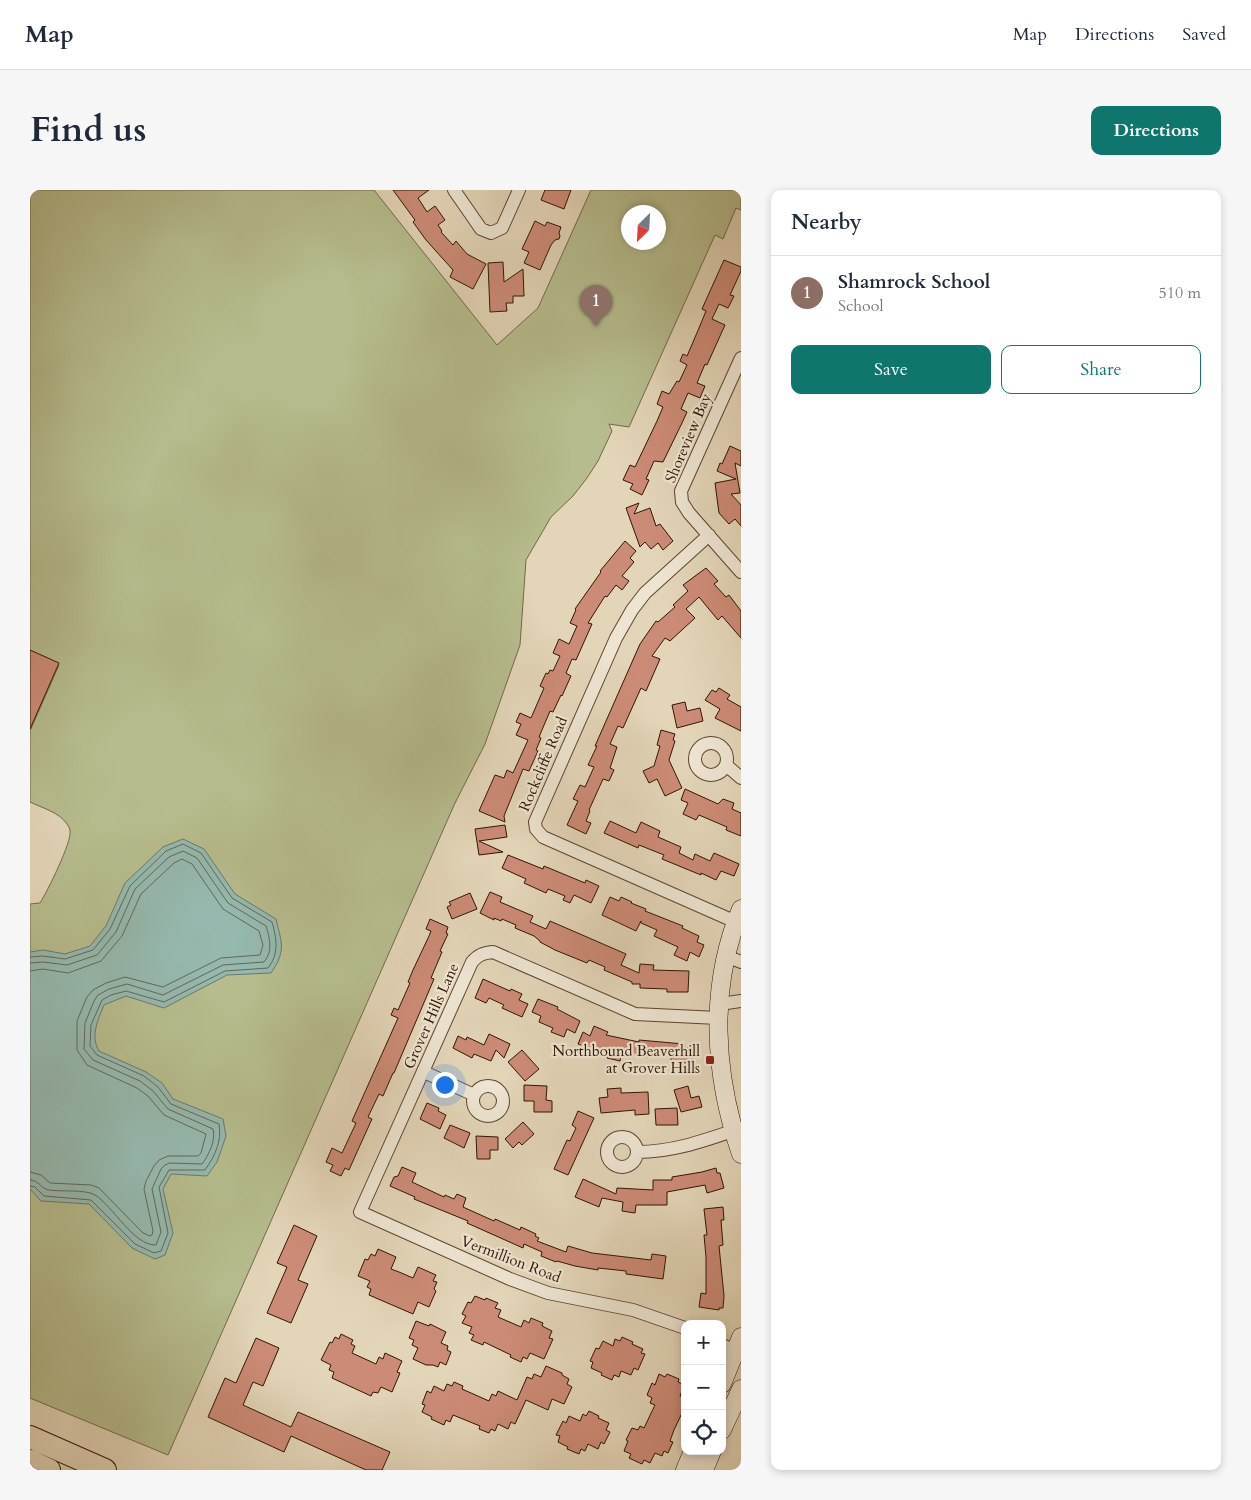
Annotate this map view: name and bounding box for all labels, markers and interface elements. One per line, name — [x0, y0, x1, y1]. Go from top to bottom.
text: Map — [25, 18, 74, 51]
text: Map — [1013, 22, 1047, 47]
text: Directions — [1075, 22, 1154, 47]
text: Saved — [1182, 22, 1226, 47]
text: Find us — [30, 106, 146, 154]
button: Directions — [1091, 106, 1221, 155]
north arrow — [621, 205, 666, 250]
text: Nearby — [791, 208, 862, 237]
text: Shamrock School — [838, 269, 990, 295]
text: 1 — [803, 282, 811, 304]
text: 510 m — [1159, 282, 1201, 304]
pin: 1 — [580, 285, 612, 326]
text: School — [838, 295, 883, 317]
button: Save — [791, 345, 991, 394]
button: Share — [1001, 345, 1201, 394]
street label: Shoreview Bay — [660, 390, 716, 486]
street label: Rockcliffe Road — [514, 714, 572, 814]
street label: Grover Hills Lane — [399, 960, 463, 1072]
place label: Northbound Beaverhill at Grover Hills — [552, 1041, 700, 1078]
marker: Northbound Beaverhill at Grover Hills — [704, 1054, 716, 1066]
your location — [432, 1072, 458, 1098]
street label: Vermillion Road — [458, 1231, 564, 1287]
map controls — [681, 1320, 726, 1455]
button: + — [681, 1320, 726, 1365]
button: − — [681, 1365, 726, 1410]
button: locate — [681, 1410, 726, 1455]

